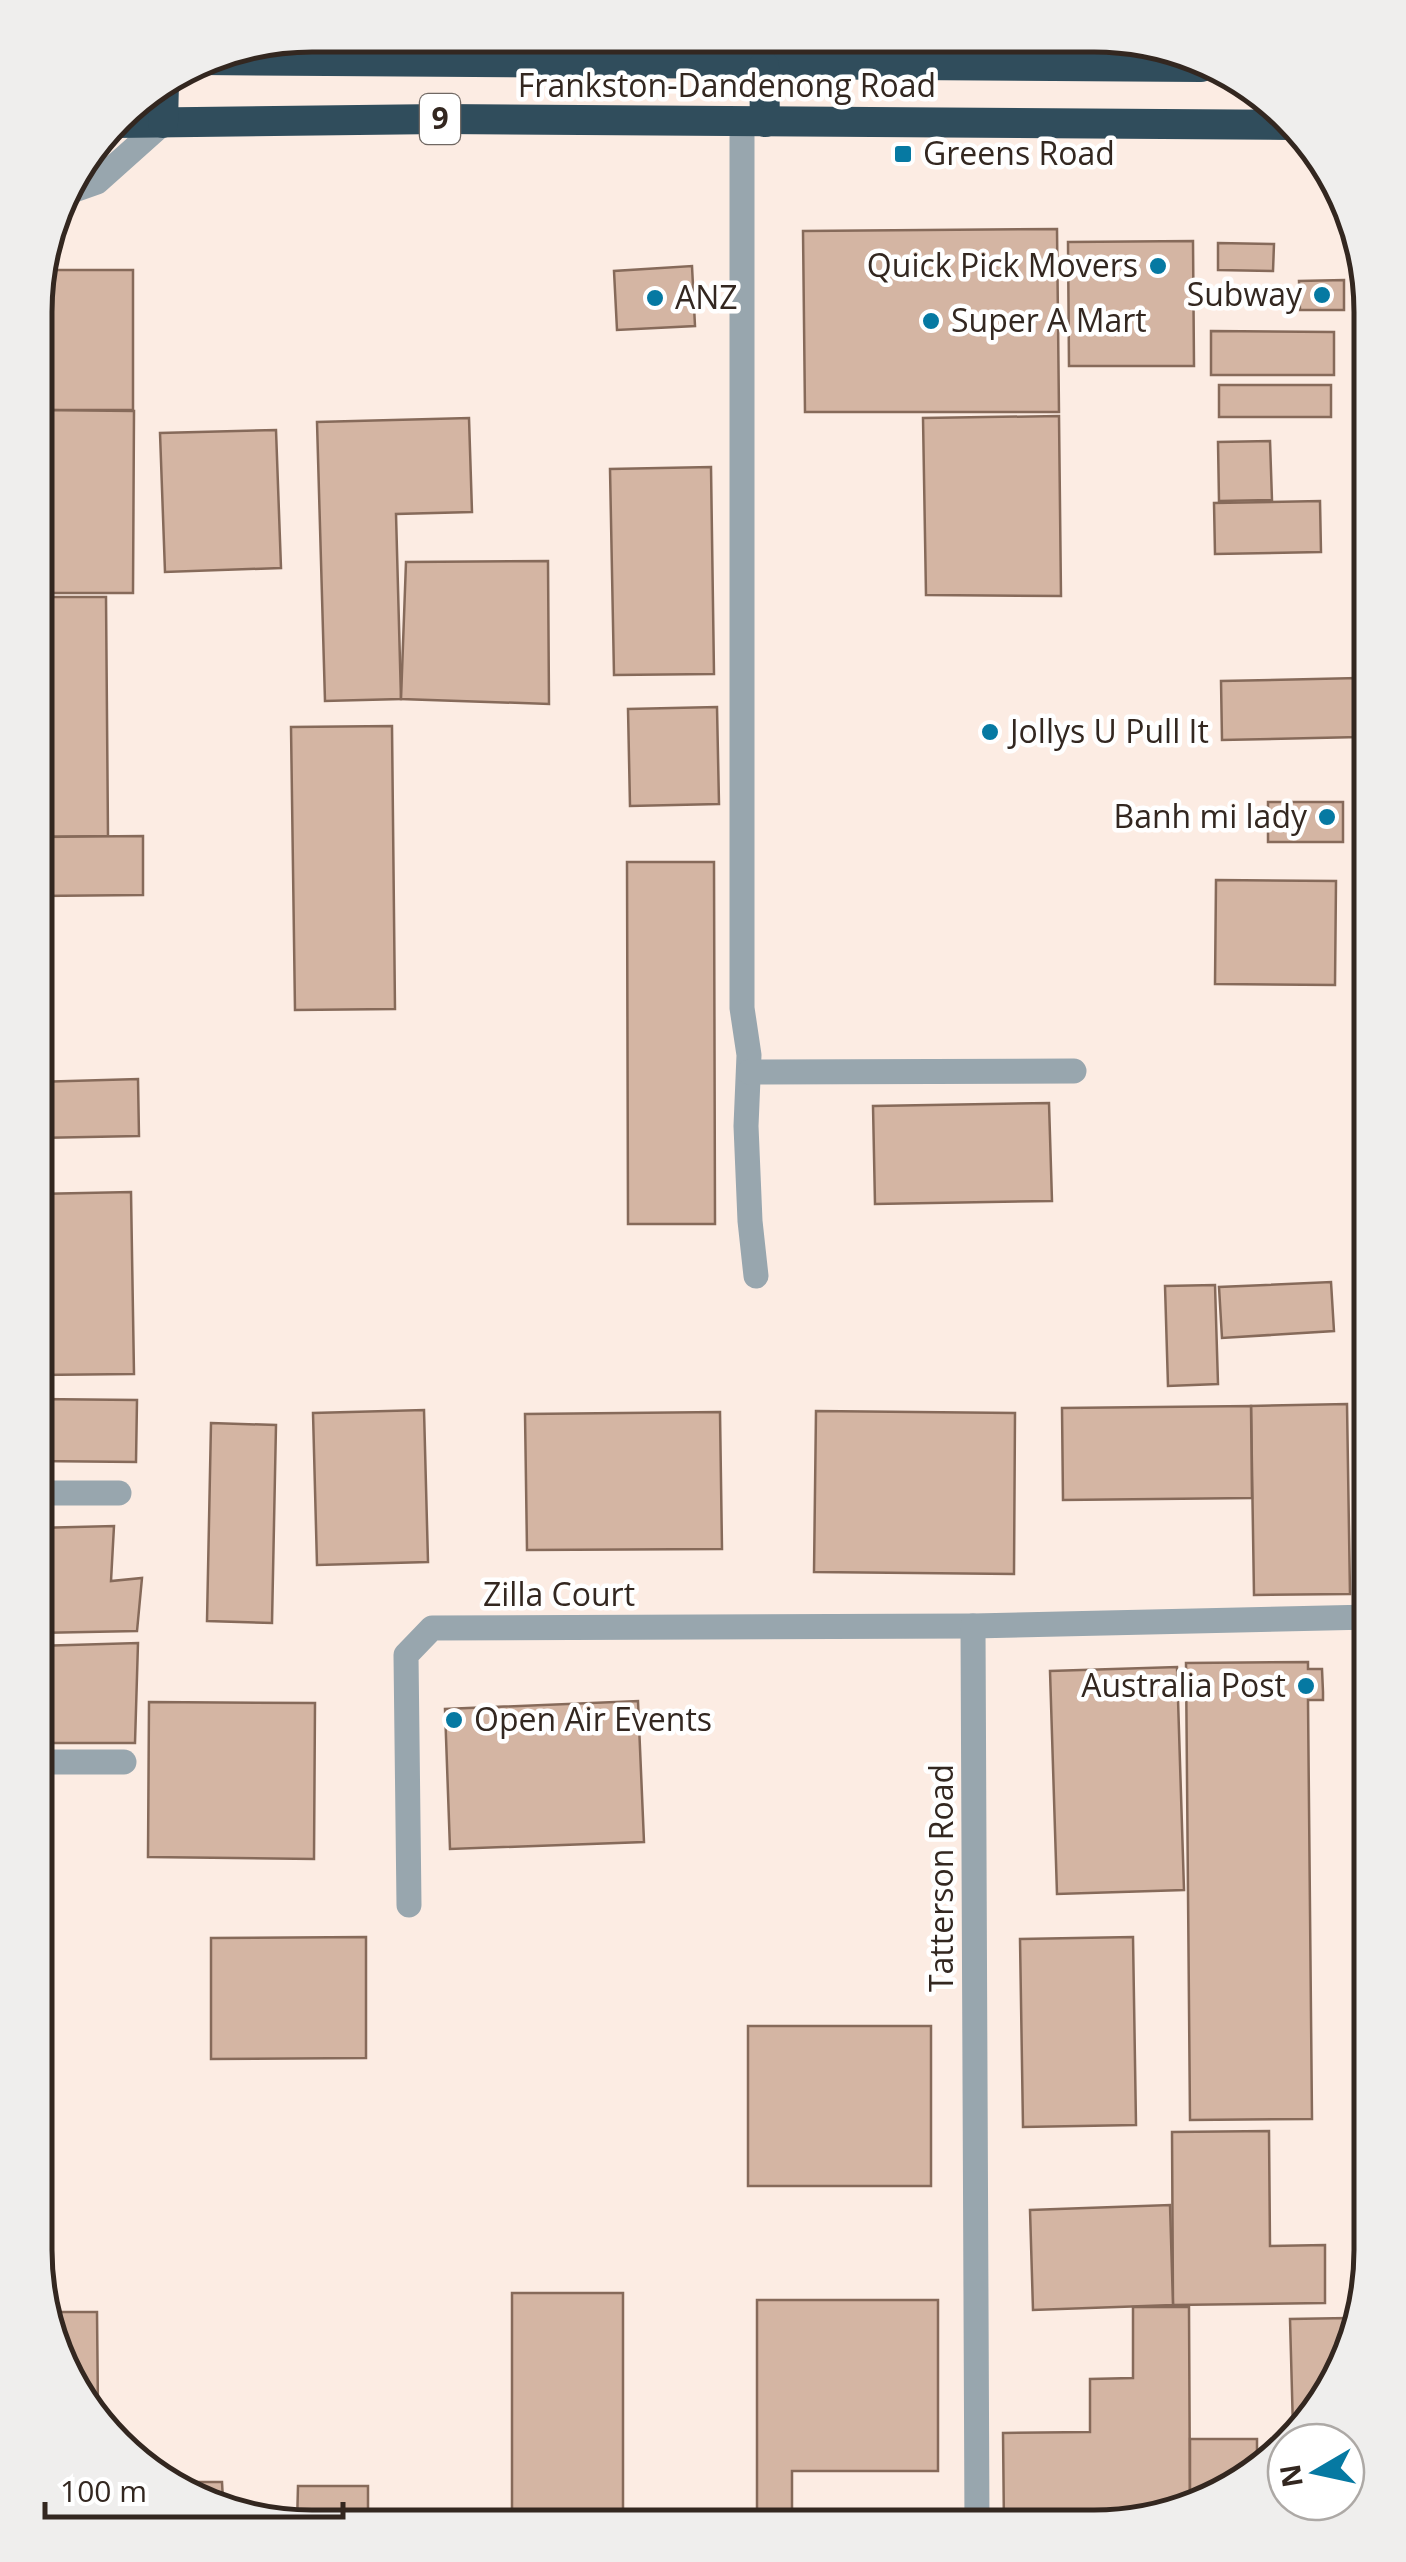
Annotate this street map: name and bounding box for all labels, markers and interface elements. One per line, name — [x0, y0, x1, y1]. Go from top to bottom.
street label: Frankston-Dandenong Road — [518, 63, 936, 106]
road number: 9 — [420, 94, 460, 144]
place label: Greens Road — [923, 131, 1115, 174]
marker: Greens Road — [892, 143, 914, 165]
place label: Quick Pick Movers — [867, 243, 1138, 286]
marker: Quick Pick Movers — [1147, 255, 1169, 277]
place label: Subway — [1187, 272, 1303, 315]
place label: ANZ — [675, 275, 738, 318]
marker: Subway — [1311, 284, 1333, 306]
marker: ANZ — [644, 287, 666, 309]
place label: Super A Mart — [951, 298, 1147, 341]
marker: Super A Mart — [920, 310, 942, 332]
place label: Jollys U Pull It — [1007, 709, 1209, 752]
marker: Jollys U Pull It — [979, 721, 1001, 743]
place label: Banh mi lady — [1114, 794, 1308, 837]
marker: Banh mi lady — [1316, 806, 1338, 828]
street label: Zilla Court — [483, 1572, 635, 1615]
place label: Australia Post — [1081, 1663, 1286, 1706]
marker: Australia Post — [1295, 1675, 1317, 1697]
place label: Open Air Events — [474, 1697, 712, 1740]
marker: Open Air Events — [443, 1709, 465, 1731]
street label: Tatterson Road — [919, 1764, 962, 1992]
north arrow — [1266, 2422, 1366, 2522]
scale bar — [45, 2457, 342, 2519]
text: N — [1270, 2462, 1311, 2490]
text: 100 m — [60, 2470, 147, 2511]

